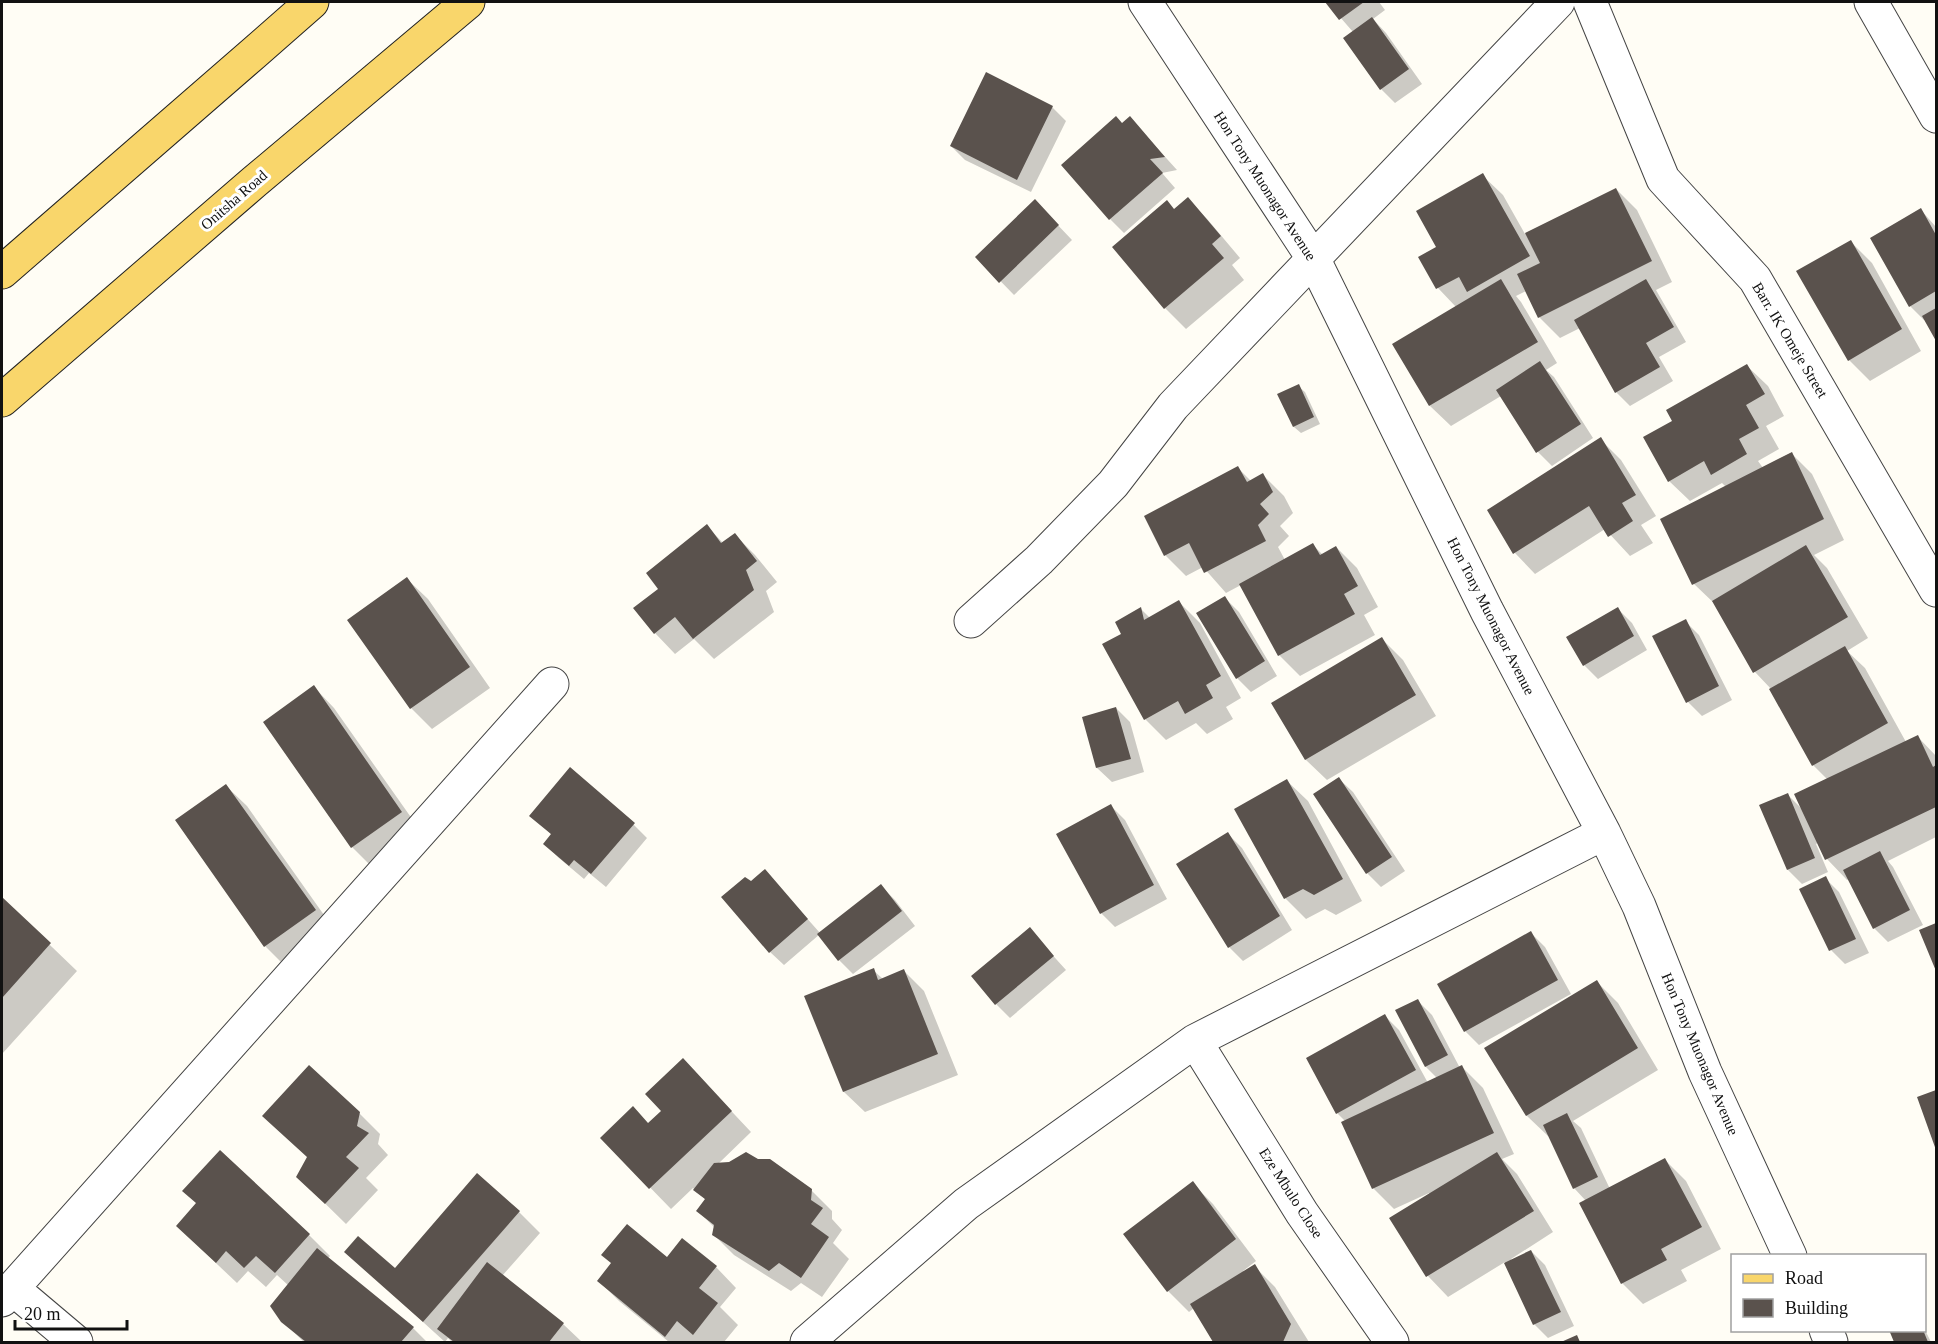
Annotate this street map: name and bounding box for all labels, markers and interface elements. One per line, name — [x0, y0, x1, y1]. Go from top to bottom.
street label: Hon Tony Muonagor Avenue — [1211, 108, 1319, 264]
street label: Onitsha Road — [198, 167, 271, 233]
street label: Barr. IK Omeje Street — [1749, 279, 1831, 401]
street label: Hon Tony Muonagor Avenue — [1444, 535, 1538, 698]
street label: Hon Tony Muonagor Avenue — [1659, 971, 1742, 1138]
street label: Eze Mbulo Close — [1256, 1145, 1326, 1241]
legend — [1731, 1254, 1926, 1332]
text: Road — [1785, 1268, 1823, 1288]
scale bar — [15, 1293, 128, 1331]
text: Building — [1785, 1298, 1848, 1318]
text: 20 m — [24, 1304, 61, 1324]

